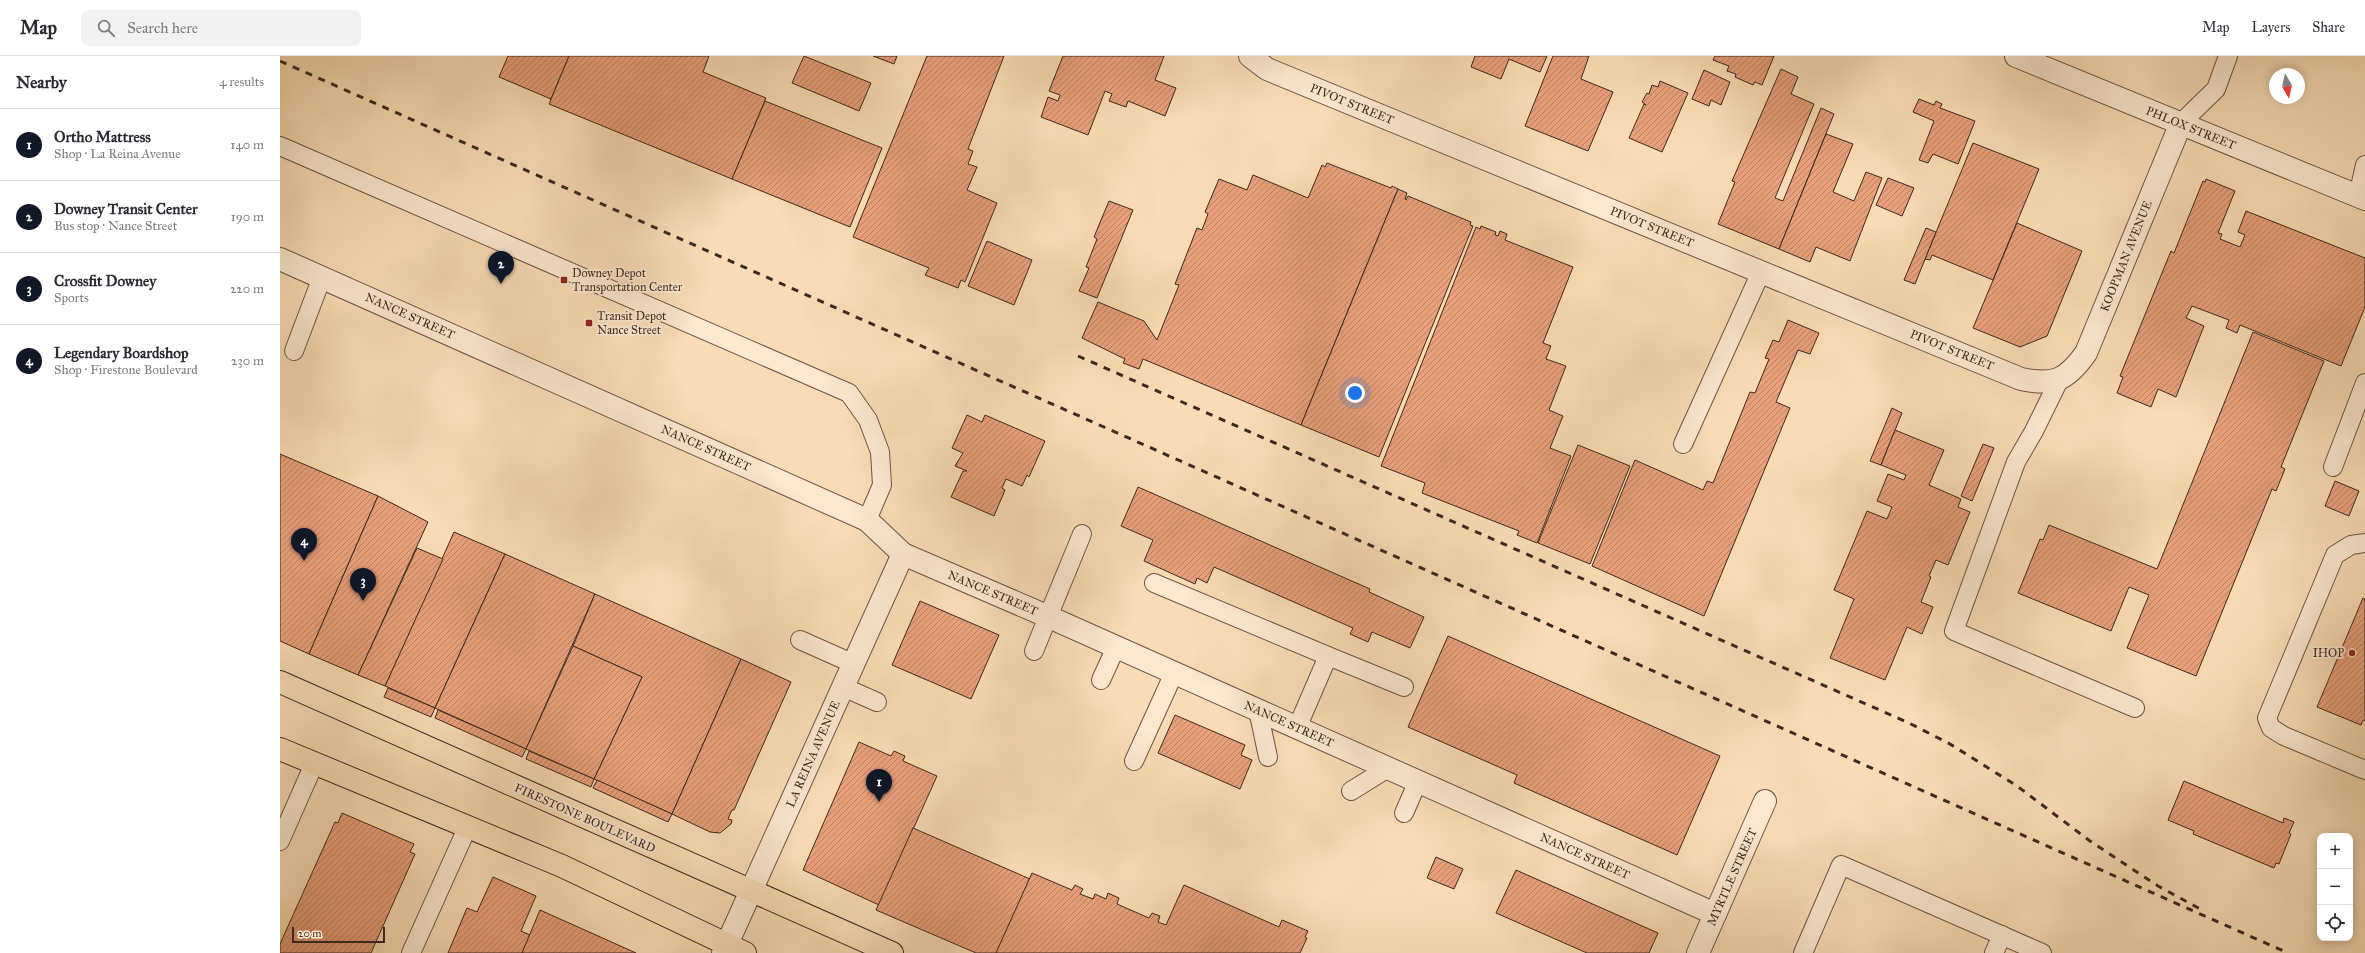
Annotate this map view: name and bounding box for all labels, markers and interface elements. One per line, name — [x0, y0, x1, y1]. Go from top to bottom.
search box — [81, 10, 361, 46]
text: Map — [20, 16, 57, 39]
icon: search — [95, 17, 117, 39]
text: Search here — [127, 19, 198, 37]
text: Map — [2202, 19, 2230, 36]
text: Layers — [2252, 19, 2290, 36]
text: Share — [2312, 19, 2345, 36]
north arrow — [2269, 68, 2305, 104]
text: Nearby — [16, 72, 67, 93]
text: 4 results — [219, 74, 264, 90]
street label: PIVOT STREET — [1308, 81, 1396, 127]
street label: PHLOX STREET — [2144, 104, 2238, 152]
text: Ortho Mattress — [54, 128, 151, 146]
text: 1 — [26, 137, 32, 153]
text: 140 m — [230, 137, 264, 153]
text: Shop · La Reina Avenue — [54, 146, 181, 162]
street label: KOOPMAN AVENUE — [2097, 198, 2155, 314]
text: Downey Transit Center — [54, 200, 198, 218]
street label: PIVOT STREET — [1608, 204, 1696, 250]
text: 2 — [26, 209, 32, 225]
text: 190 m — [231, 209, 264, 225]
text: Bus stop · Nance Street — [54, 218, 177, 234]
pin: 2 — [488, 251, 514, 284]
place label: Downey Depot Transportation Center — [572, 266, 683, 294]
text: Crossfit Downey — [54, 272, 156, 290]
marker: Downey Depot Transportation Center — [559, 275, 569, 285]
text: 3 — [26, 281, 32, 297]
text: 220 m — [230, 281, 264, 297]
text: Sports — [54, 290, 89, 306]
street label: NANCE STREET — [363, 290, 457, 342]
place label: Transit Depot Nance Street — [597, 309, 667, 337]
marker: Transit Depot Nance Street — [584, 318, 594, 328]
street label: PIVOT STREET — [1908, 327, 1996, 373]
text: Legendary Boardshop — [54, 344, 188, 362]
text: 4 — [25, 353, 33, 369]
text: 230 m — [231, 353, 264, 369]
text: Shop · Firestone Boulevard — [54, 362, 198, 378]
your location — [1345, 383, 1365, 403]
street label: NANCE STREET — [659, 422, 753, 474]
pin: 4 — [291, 528, 317, 561]
pin: 3 — [350, 568, 376, 601]
street label: NANCE STREET — [946, 568, 1040, 618]
place label: IHOP — [2313, 646, 2344, 660]
marker: IHOP — [2347, 648, 2357, 658]
street label: LA REINA AVENUE — [783, 698, 843, 809]
street label: NANCE STREET — [1242, 698, 1336, 750]
pin: 1 — [866, 769, 892, 802]
street label: FIRESTONE BOULEVARD — [512, 781, 658, 855]
street label: MYRTLE STREET — [1704, 826, 1760, 928]
street label: NANCE STREET — [1538, 830, 1632, 882]
map controls — [2317, 833, 2353, 941]
button: + — [2317, 833, 2353, 869]
button: − — [2317, 869, 2353, 905]
button: locate — [2317, 905, 2353, 941]
scale bar — [292, 925, 385, 944]
text: 20 m — [298, 927, 321, 940]

